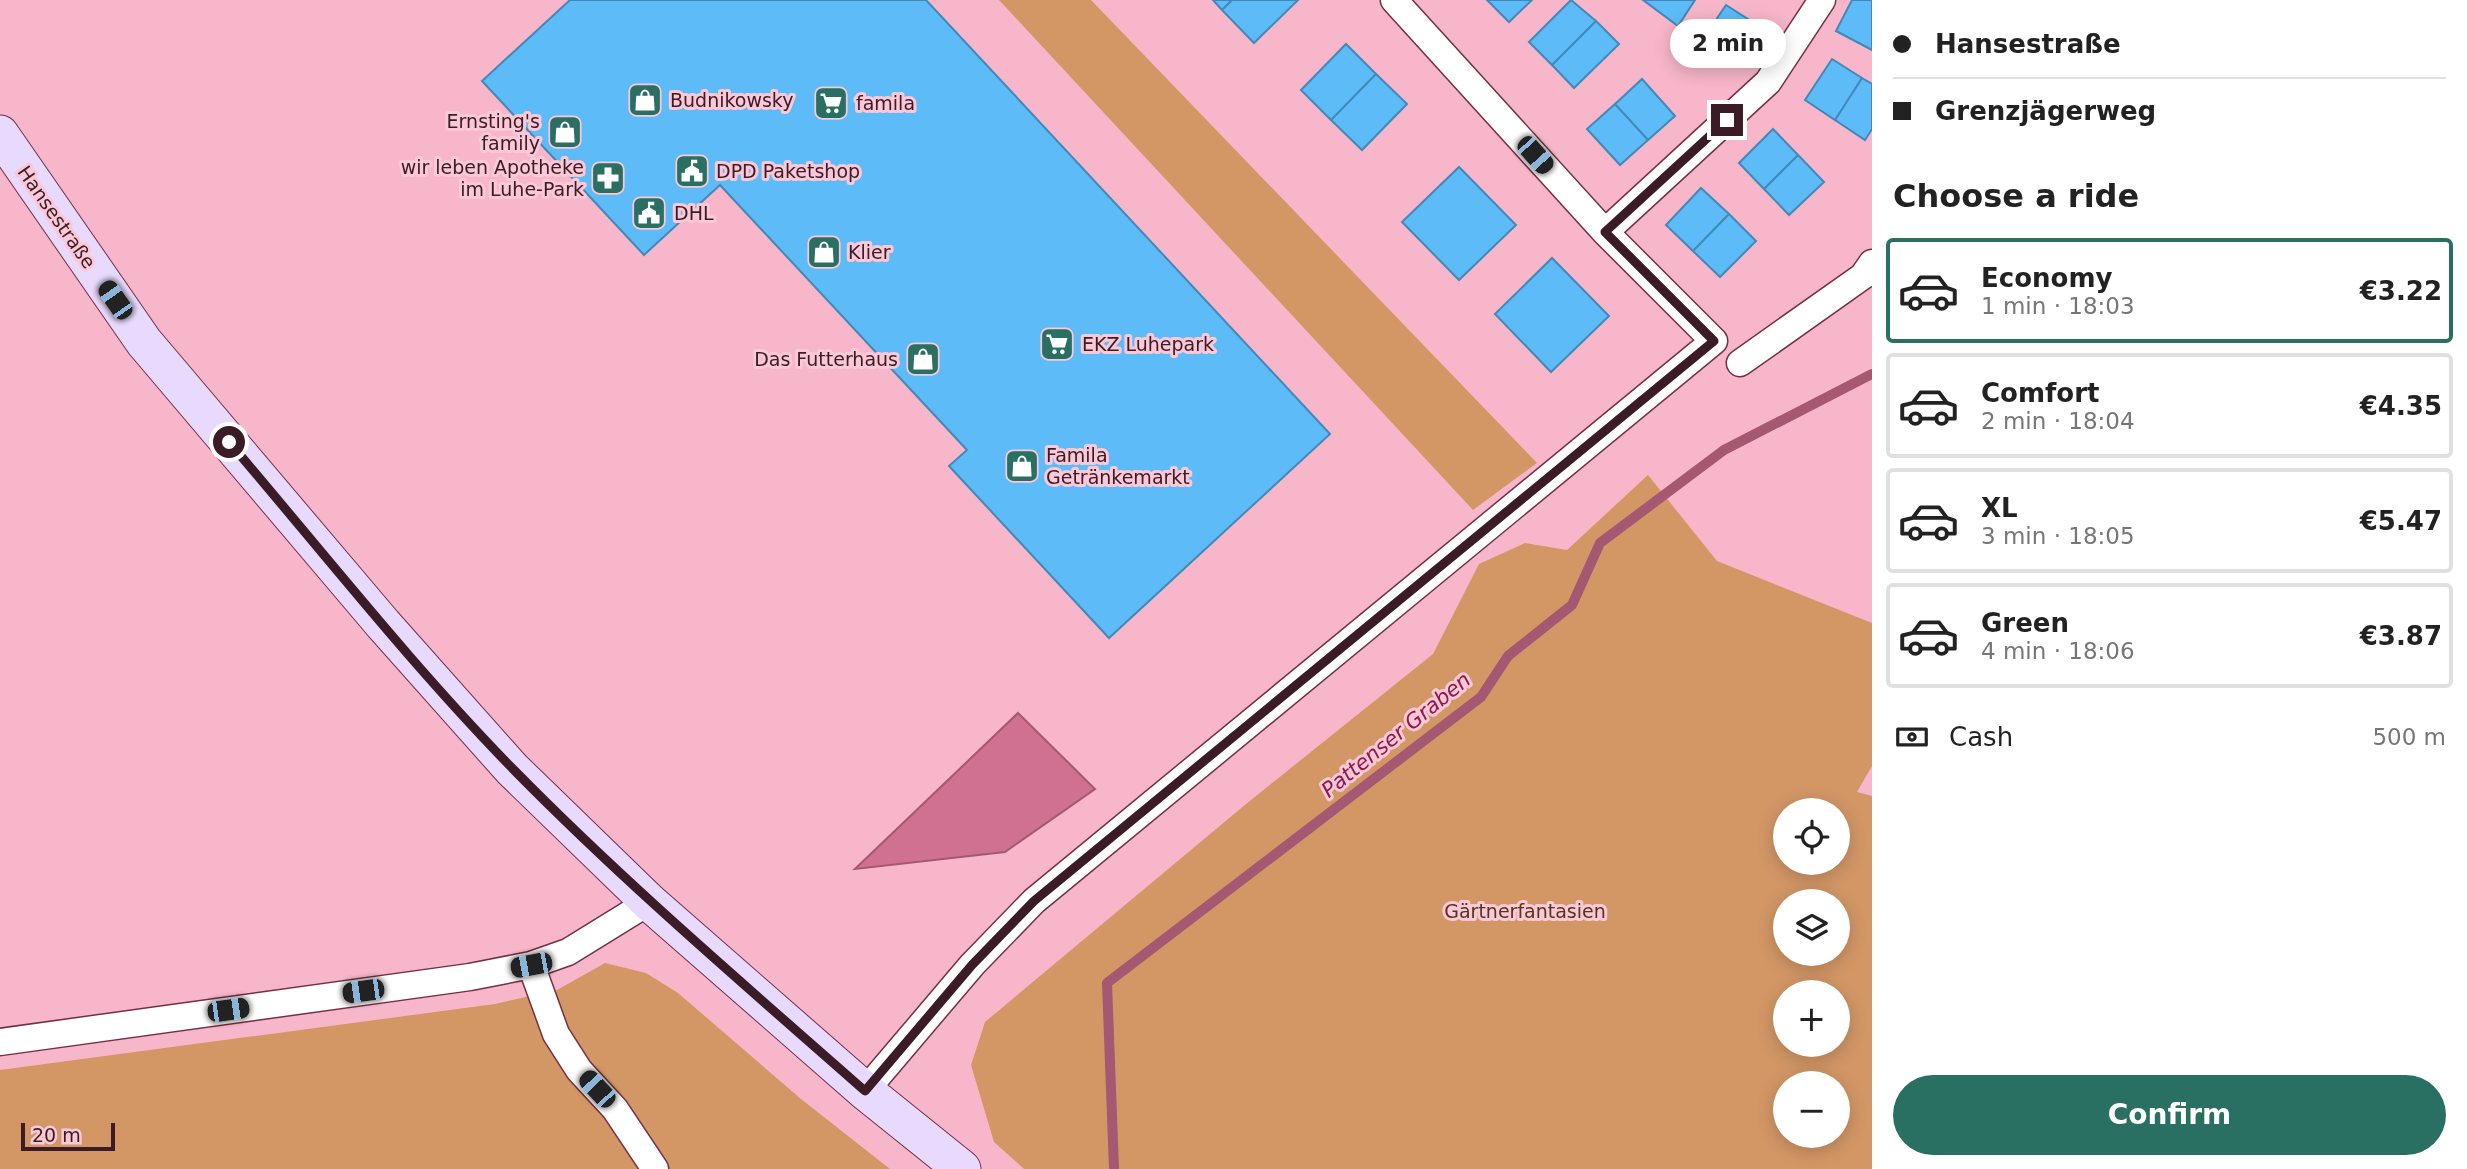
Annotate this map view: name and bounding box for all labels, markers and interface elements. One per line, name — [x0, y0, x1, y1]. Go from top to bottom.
callout: 2 min — [1669, 18, 1785, 68]
text: Hansestraße — [1935, 29, 2121, 59]
text: 2 min — [1692, 30, 1764, 56]
shop icon: Budnikowsky — [626, 81, 664, 119]
supermarket icon: famila — [812, 84, 850, 122]
place label: Budnikowsky — [670, 89, 793, 111]
place label: famila — [856, 92, 915, 114]
text: Grenzjägerweg — [1935, 96, 2156, 126]
route end — [1711, 104, 1743, 136]
place label: Ernsting's family — [447, 110, 540, 154]
shop icon: Ernsting's family — [546, 113, 584, 151]
car — [1514, 132, 1557, 178]
public building icon: DPD Paketshop — [673, 152, 711, 190]
place label: wir leben Apotheke im Luhe-Park — [401, 156, 584, 200]
pharmacy icon: wir leben Apotheke im Luhe-Park — [589, 159, 627, 197]
place label: DPD Paketshop — [716, 160, 860, 182]
street label: Hansestraße — [14, 162, 100, 272]
text: Choose a ride — [1893, 177, 2139, 215]
public building icon: DHL — [630, 194, 668, 232]
place label: DHL — [674, 202, 714, 224]
shop icon: Klier — [805, 233, 843, 271]
place label: Klier — [848, 241, 891, 263]
icon: car — [1897, 259, 1960, 322]
text: Economy — [1981, 263, 2112, 293]
text: €3.22 — [2360, 276, 2442, 306]
car — [95, 277, 136, 323]
text: 1 min · 18:03 — [1981, 293, 2135, 319]
supermarket icon: EKZ Luhepark — [1038, 325, 1076, 363]
place label: EKZ Luhepark — [1082, 333, 1214, 355]
shop icon: Das Futterhaus — [904, 340, 942, 378]
place label: Das Futterhaus — [754, 348, 898, 370]
icon: car — [1897, 374, 1960, 437]
text: Comfort — [1981, 378, 2099, 408]
text: €4.35 — [2360, 391, 2442, 421]
text: 2 min · 18:04 — [1981, 408, 2135, 434]
route start — [213, 426, 245, 458]
place label: Famila Getränkemarkt — [1046, 444, 1190, 488]
shop icon: Famila Getränkemarkt — [1003, 447, 1041, 485]
icon: car — [1897, 489, 1960, 552]
text: XL — [1981, 493, 2018, 523]
text: €5.47 — [2360, 506, 2442, 536]
text: 3 min · 18:05 — [1981, 523, 2135, 549]
icon: car — [1897, 604, 1960, 667]
text: Green — [1981, 608, 2069, 638]
text: €3.87 — [2360, 621, 2442, 651]
text: 4 min · 18:06 — [1981, 638, 2135, 664]
water label: Pattenser Graben — [1317, 668, 1475, 802]
icon: cash — [1893, 718, 1931, 756]
text: Cash — [1949, 722, 2013, 752]
text: 500 m — [2372, 724, 2446, 750]
map controls — [1773, 798, 1850, 1148]
button: locate — [1773, 798, 1850, 875]
button: layers — [1773, 889, 1850, 966]
park label: Gärtnerfantasien — [1444, 900, 1606, 922]
car — [509, 951, 554, 979]
car — [341, 978, 386, 1004]
button: + — [1773, 980, 1850, 1057]
car — [206, 997, 251, 1023]
car — [575, 1066, 620, 1112]
button: − — [1773, 1071, 1850, 1148]
button: Confirm — [1893, 1075, 2446, 1155]
scale bar — [21, 1120, 116, 1152]
text: 20 m — [32, 1124, 81, 1146]

